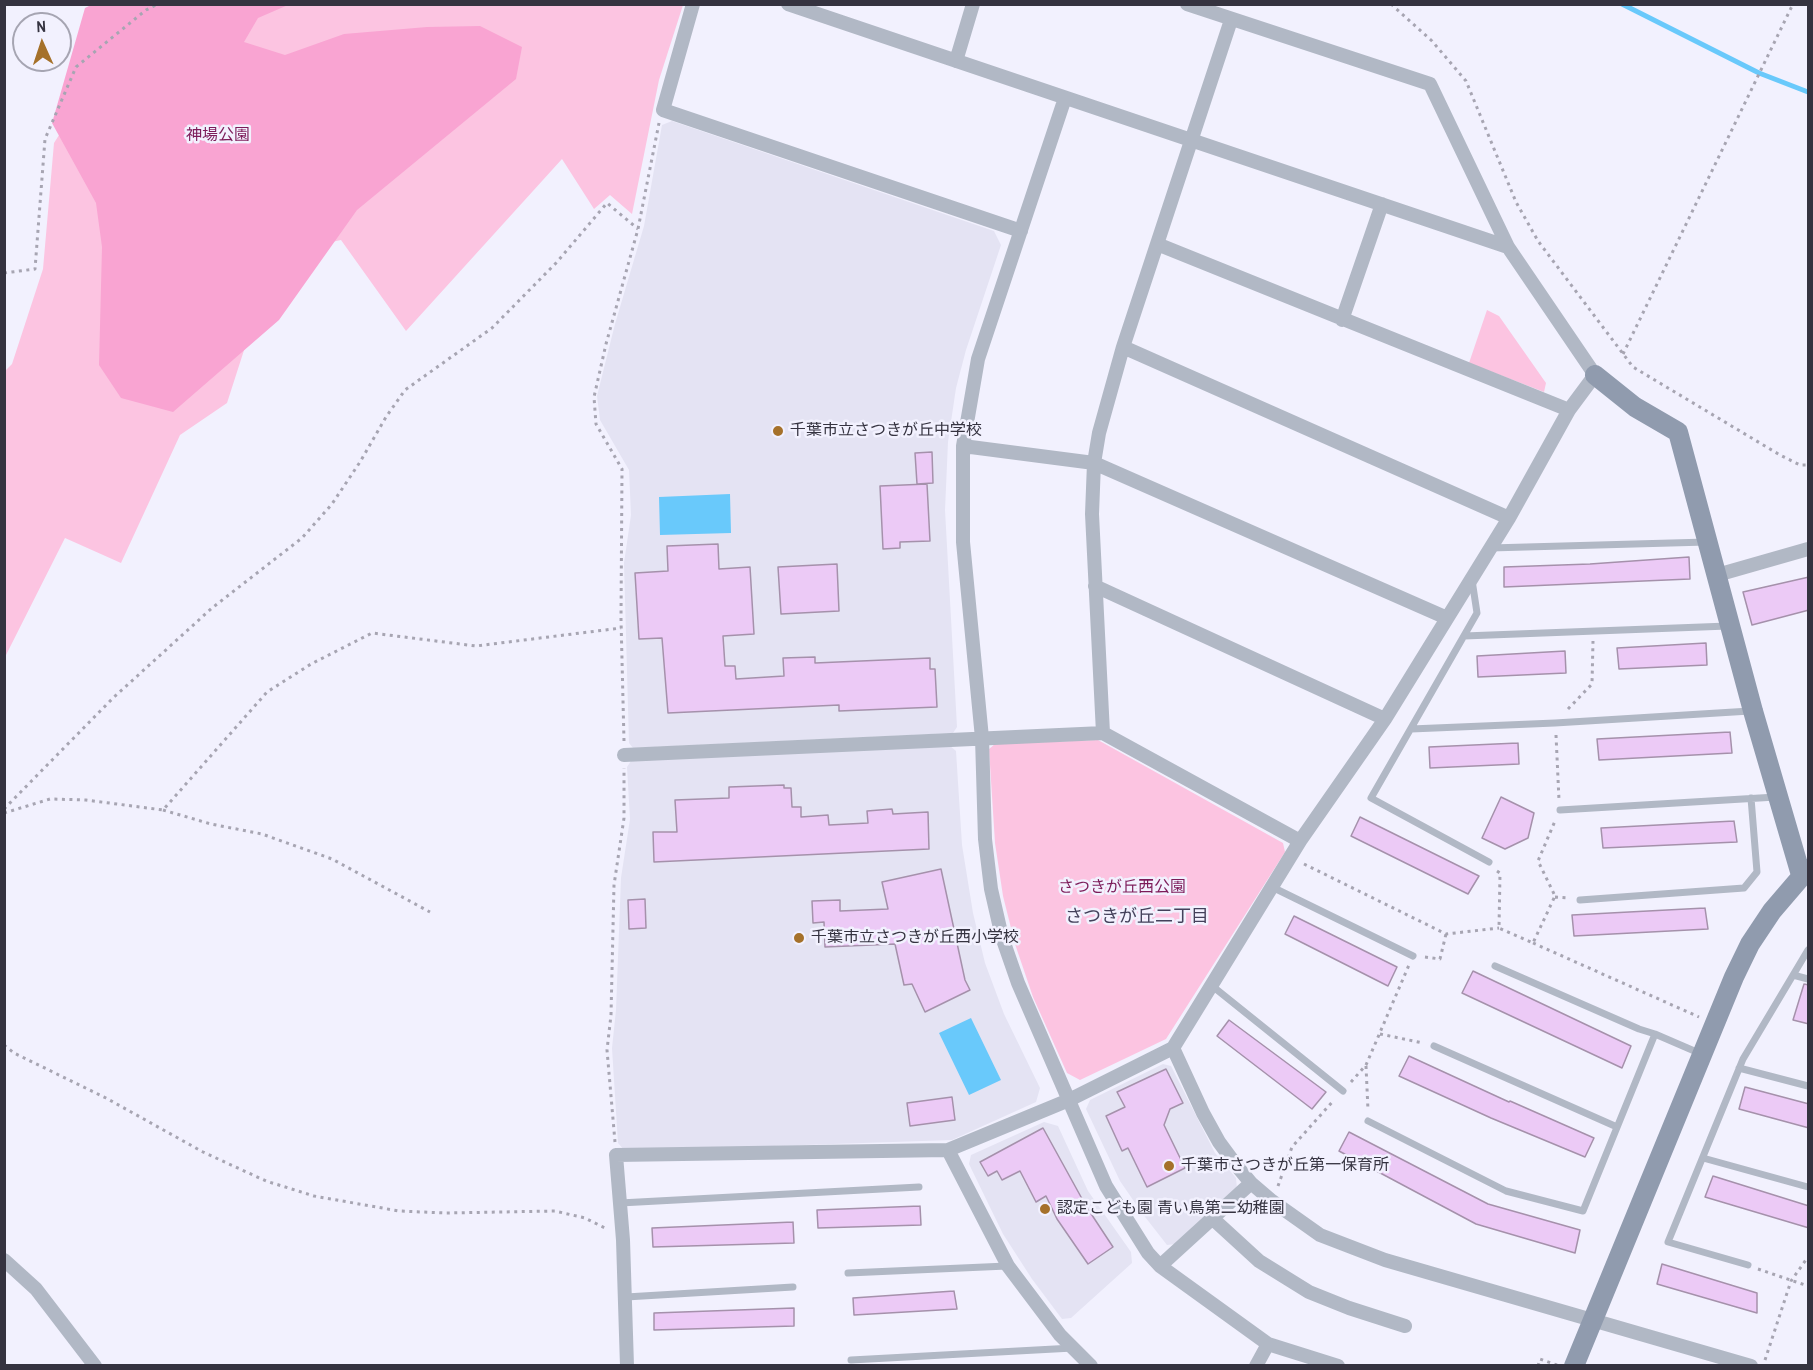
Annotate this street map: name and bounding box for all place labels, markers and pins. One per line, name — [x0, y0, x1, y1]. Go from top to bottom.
place label: 千葉市立さつきが丘中学校 — [790, 421, 982, 441]
marker: 千葉市立さつきが丘中学校 — [771, 424, 785, 438]
place label: 千葉市立さつきが丘西小学校 — [811, 928, 1019, 948]
marker: 千葉市立さつきが丘西小学校 — [792, 931, 806, 945]
place label: 千葉市さつきが丘第一保育所 — [1181, 1156, 1389, 1176]
marker: 千葉市さつきが丘第一保育所 — [1162, 1159, 1176, 1173]
place label: 認定こども園 青い鳥第二幼稚園 — [1057, 1199, 1285, 1219]
marker: 認定こども園 青い鳥第二幼稚園 — [1038, 1202, 1052, 1216]

